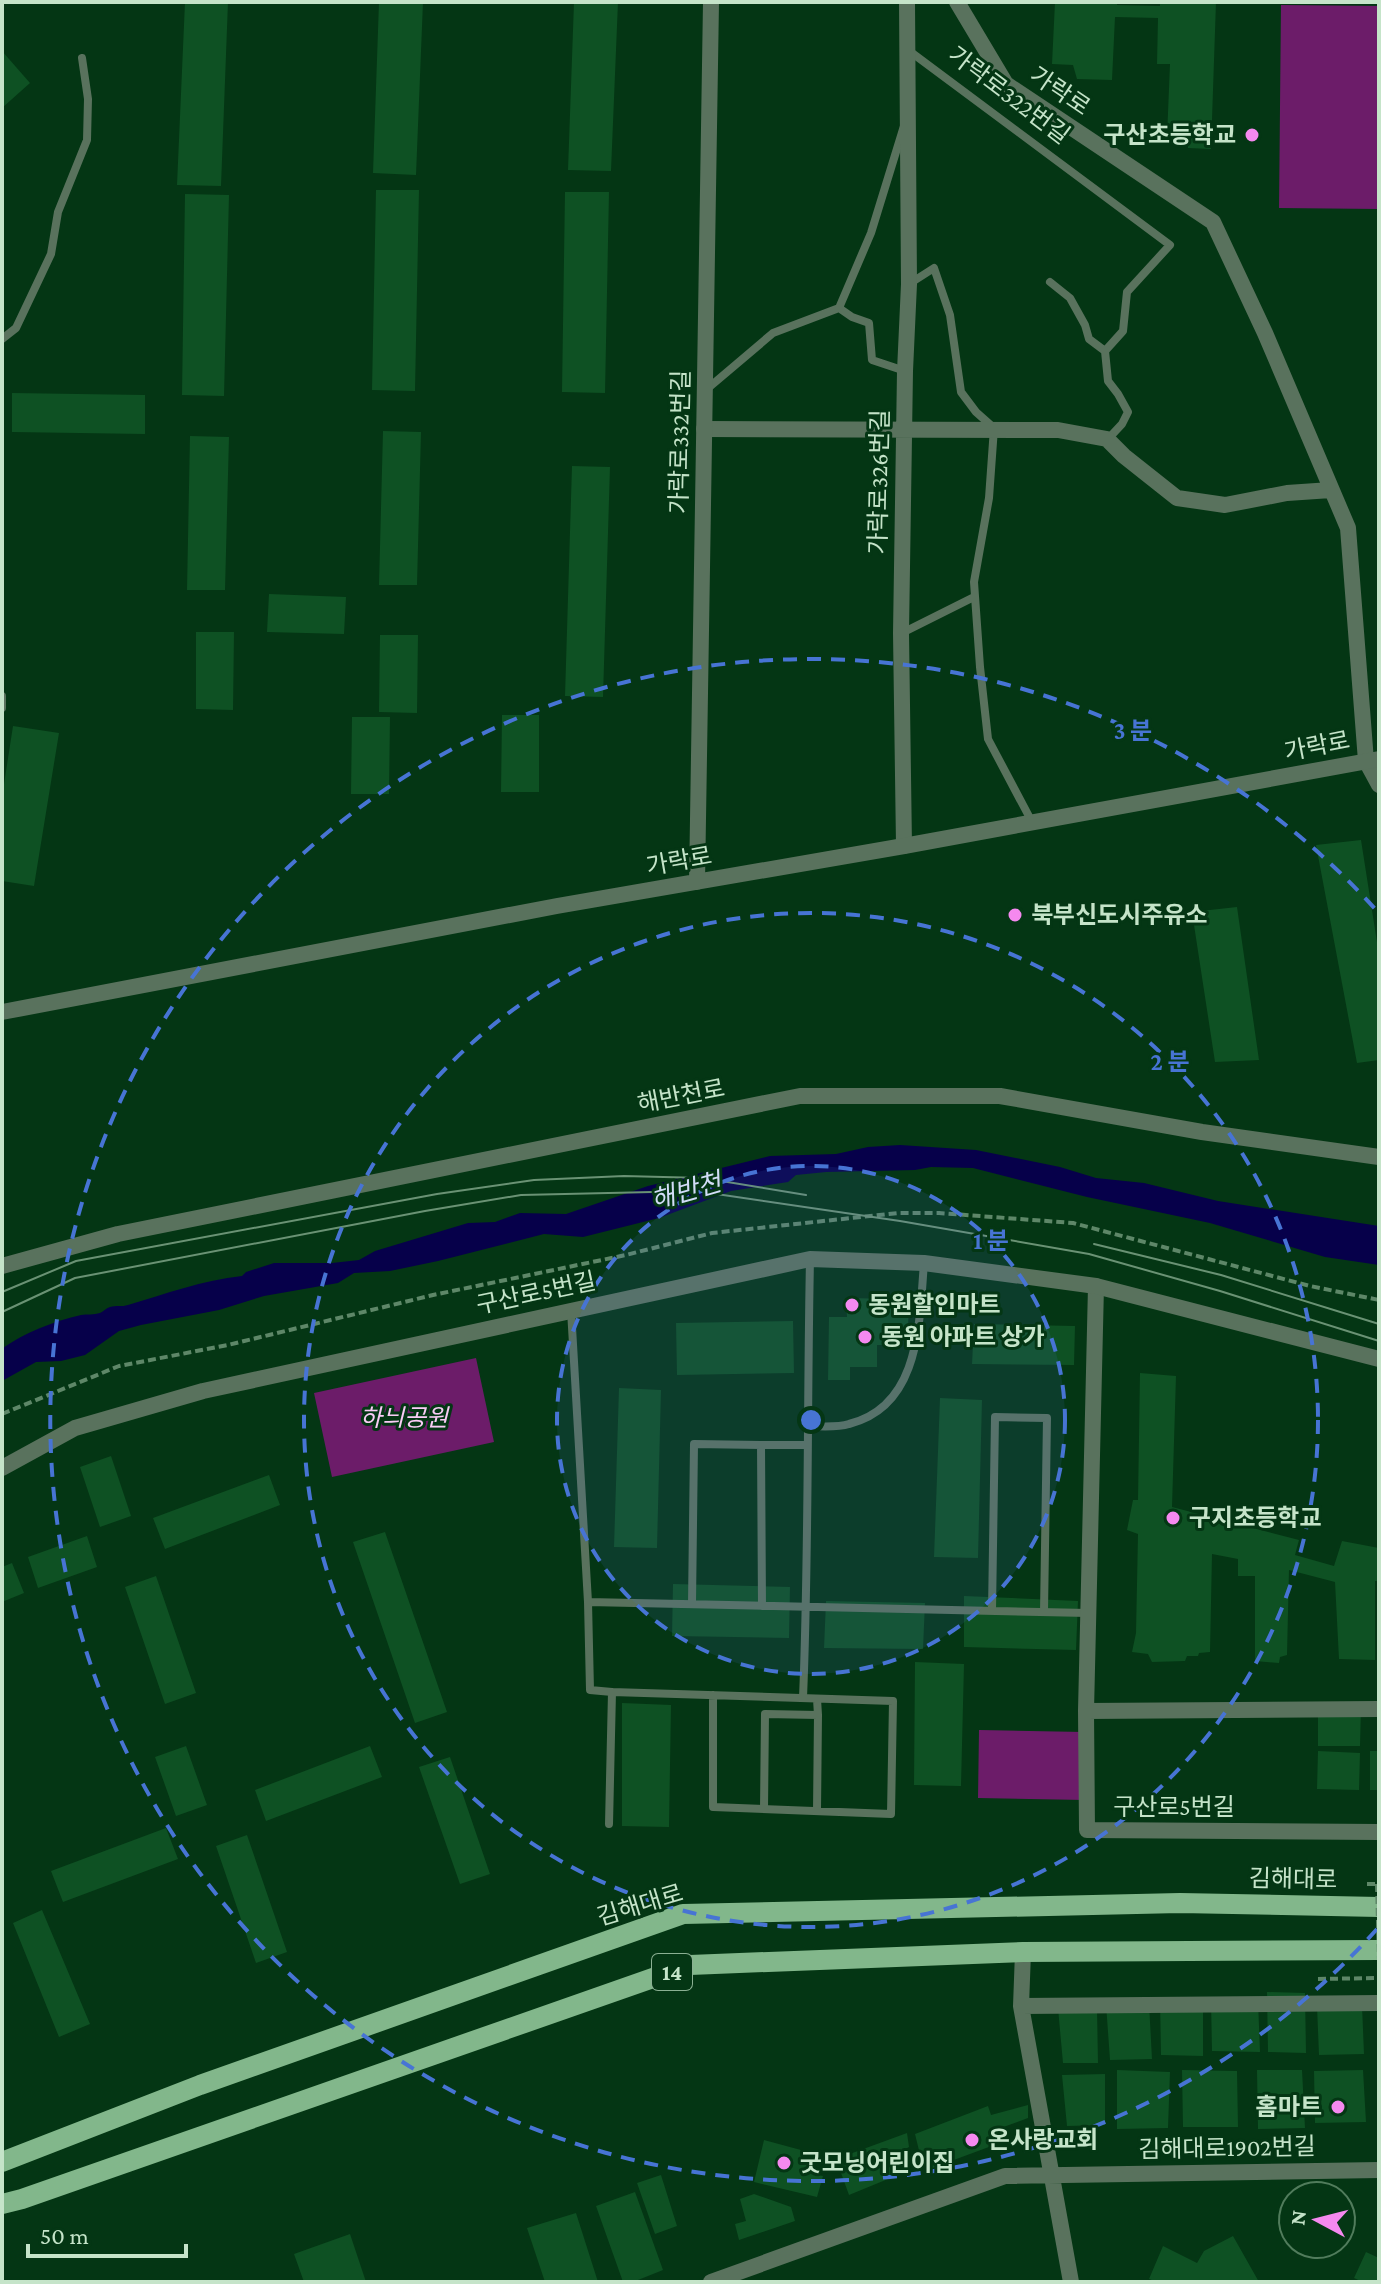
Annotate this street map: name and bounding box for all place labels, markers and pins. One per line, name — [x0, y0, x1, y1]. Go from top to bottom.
place label: 구산초등학교 — [1104, 121, 1236, 148]
marker: 구산초등학교 — [1243, 126, 1261, 144]
place label: 북부신도시주유소 — [1031, 901, 1208, 928]
marker: 북부신도시주유소 — [1006, 906, 1024, 924]
place label: 동원할인마트 — [868, 1291, 1000, 1318]
marker: 동원할인마트 — [843, 1296, 861, 1314]
place label: 동원 아파트 상가 — [881, 1323, 1045, 1350]
marker: 동원 아파트 상가 — [856, 1328, 874, 1346]
centre of rings — [797, 1406, 825, 1434]
place label: 구지초등학교 — [1189, 1504, 1321, 1531]
marker: 구지초등학교 — [1164, 1509, 1182, 1527]
place label: 홈마트 — [1256, 2093, 1322, 2120]
marker: 홈마트 — [1329, 2098, 1347, 2116]
place label: 온사랑교회 — [988, 2126, 1098, 2153]
marker: 온사랑교회 — [963, 2131, 981, 2149]
place label: 굿모닝어린이집 — [800, 2149, 955, 2176]
marker: 굿모닝어린이집 — [775, 2154, 793, 2172]

